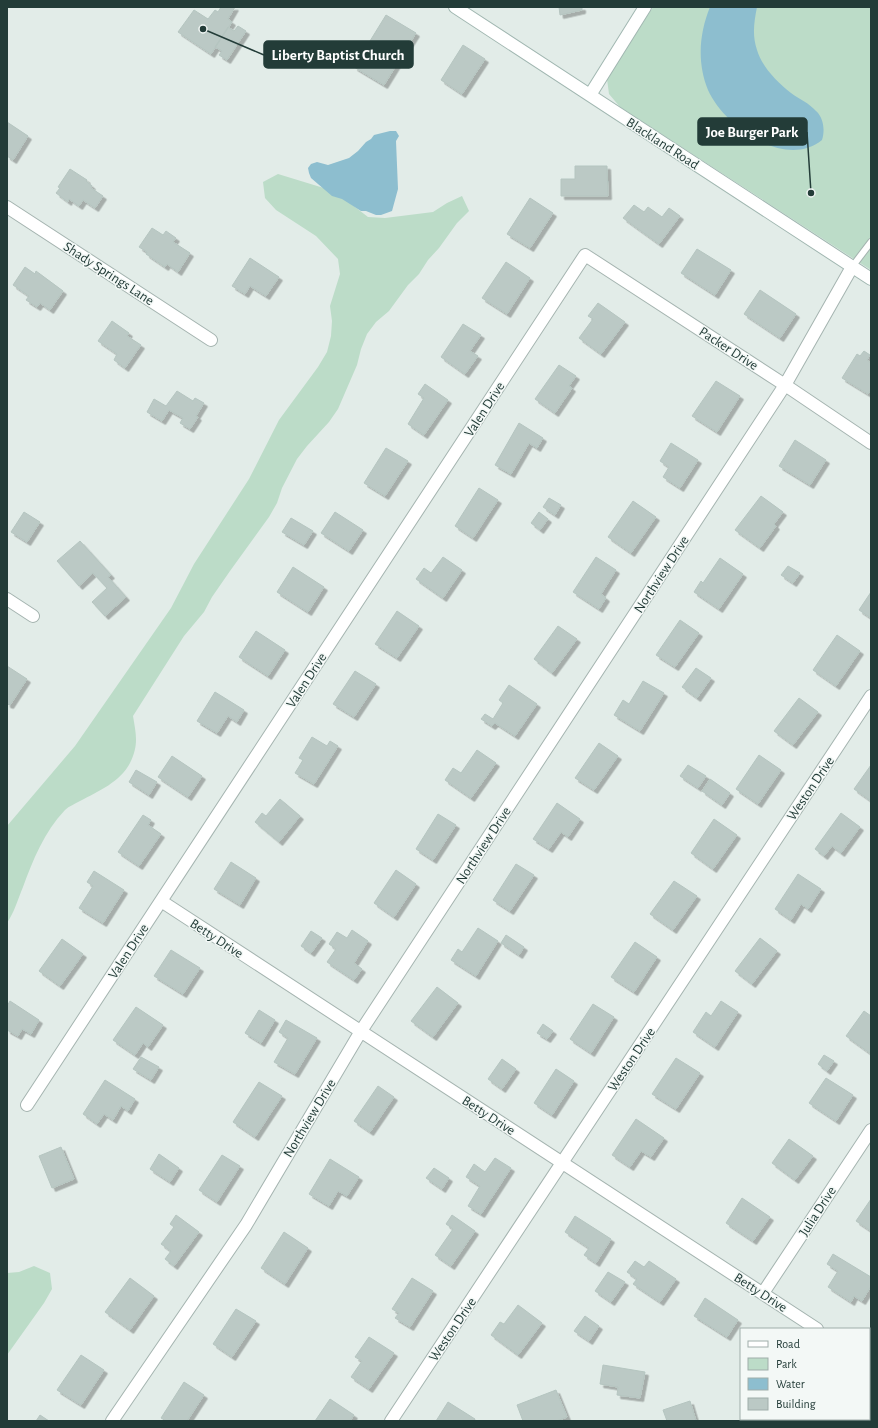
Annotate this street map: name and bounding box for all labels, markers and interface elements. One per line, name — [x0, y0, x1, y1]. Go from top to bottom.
callout: Liberty Baptist Church — [264, 41, 413, 68]
text: Liberty Baptist Church — [272, 48, 404, 63]
street label: Blackland Road — [624, 115, 701, 172]
callout: Joe Burger Park — [698, 118, 807, 145]
text: Joe Burger Park — [706, 125, 799, 140]
street label: Shady Springs Lane — [61, 239, 156, 308]
street label: Packer Drive — [696, 325, 761, 373]
street label: Valen Drive — [462, 380, 508, 439]
street label: Northview Drive — [632, 534, 692, 616]
street label: Valen Drive — [284, 651, 330, 710]
street label: Weston Drive — [785, 754, 837, 823]
street label: Northview Drive — [454, 805, 514, 887]
street label: Betty Drive — [187, 917, 246, 961]
street label: Valen Drive — [106, 922, 152, 981]
street label: Weston Drive — [606, 1025, 658, 1094]
street label: Northview Drive — [281, 1077, 339, 1160]
street label: Betty Drive — [459, 1094, 518, 1138]
street label: Julia Drive — [797, 1184, 839, 1239]
street label: Betty Drive — [731, 1271, 790, 1315]
street label: Weston Drive — [427, 1295, 479, 1364]
legend — [740, 1328, 870, 1420]
text: Road — [776, 1338, 800, 1350]
text: Park — [776, 1358, 797, 1370]
text: Water — [776, 1378, 805, 1390]
text: Building — [776, 1398, 816, 1410]

